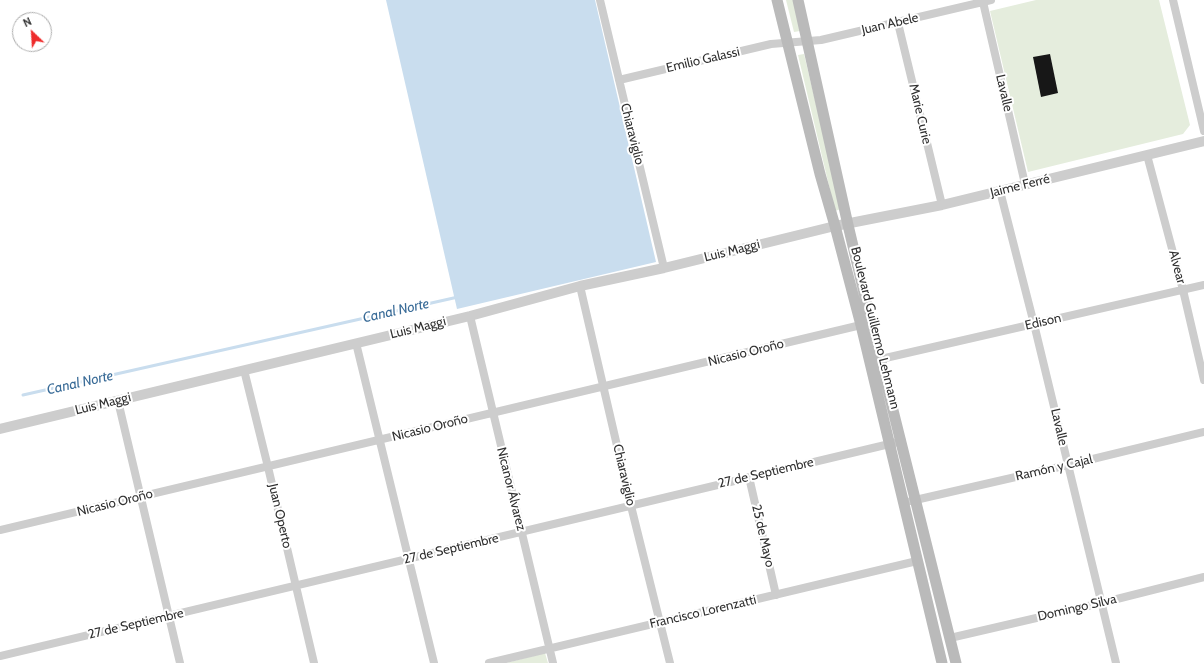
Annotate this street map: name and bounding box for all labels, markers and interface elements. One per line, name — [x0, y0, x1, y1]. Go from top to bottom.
street label: Juan Abele — [860, 10, 920, 38]
north arrow — [12, 12, 52, 52]
text: N — [21, 14, 34, 30]
street label: Emilio Galassi — [665, 44, 741, 76]
street label: Lavalle — [992, 73, 1016, 113]
street label: Marie Curie — [906, 82, 934, 146]
street label: Chiaraviglio — [617, 102, 647, 166]
street label: Jaime Ferré — [989, 171, 1051, 201]
street label: Luis Maggi — [702, 237, 762, 265]
street label: Boulevard Guillermo Lehmann — [847, 245, 903, 411]
street label: Alvear — [1165, 248, 1189, 286]
water label: Canal Norte — [361, 295, 431, 327]
street label: Edison — [1023, 310, 1063, 334]
street label: Luis Maggi — [388, 314, 448, 342]
street label: Nicasio Oroño — [706, 336, 786, 370]
water label: Canal Norte — [45, 367, 115, 399]
street label: Luis Maggi — [73, 390, 133, 418]
street label: Lavalle — [1047, 407, 1071, 447]
street label: Nicasio Oroño — [390, 411, 470, 445]
street label: Chiaraviglio — [609, 443, 639, 507]
street label: Nicanor Álvarez — [493, 446, 529, 532]
street label: Ramón y Cajal — [1014, 452, 1094, 484]
street label: 27 de Septiembre — [717, 454, 815, 492]
street label: Juan Operto — [265, 482, 295, 550]
street label: Nicasio Oroño — [75, 486, 155, 520]
street label: 25 de Mayo — [748, 503, 778, 569]
street label: 27 de Septiembre — [402, 530, 500, 568]
street label: Domingo Silva — [1036, 591, 1118, 625]
street label: Francisco Lorenzatti — [648, 592, 758, 632]
street label: 27 de Septiembre — [87, 605, 185, 643]

